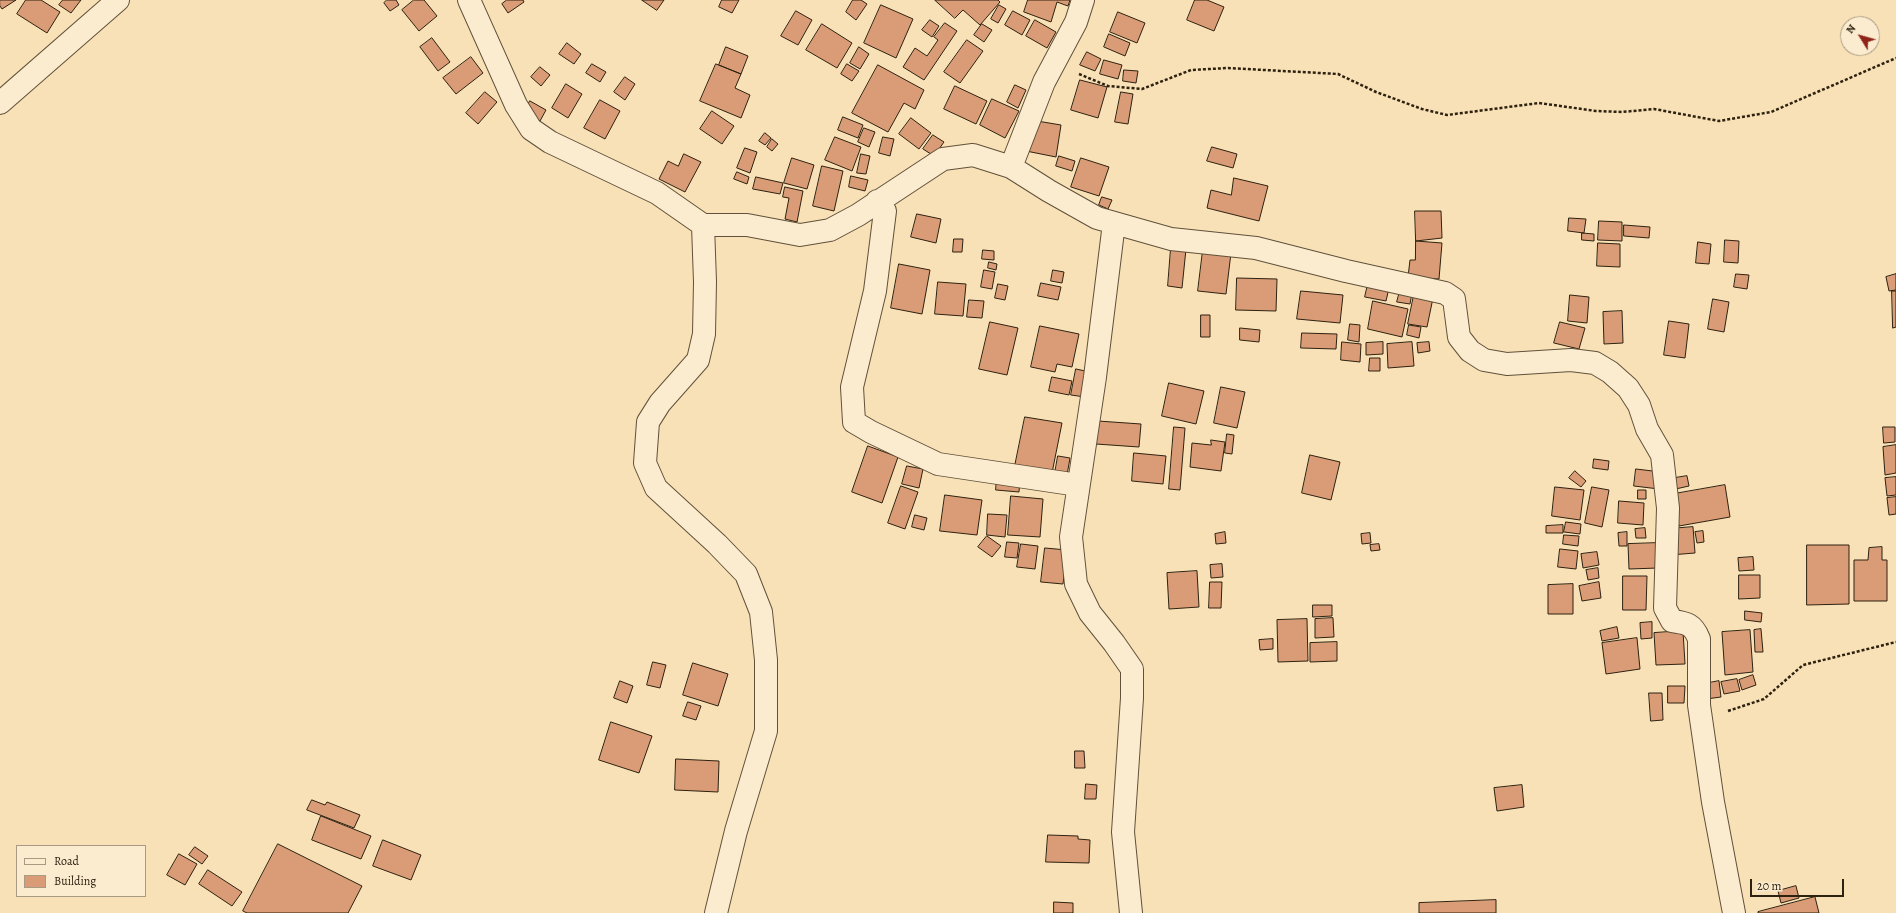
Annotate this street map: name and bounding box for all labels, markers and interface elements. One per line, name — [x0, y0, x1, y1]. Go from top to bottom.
north arrow — [1840, 16, 1880, 56]
text: N — [1842, 21, 1859, 37]
legend — [16, 845, 146, 897]
text: Road — [54, 853, 79, 869]
scale bar — [1752, 871, 1846, 897]
text: Building — [54, 873, 96, 889]
text: 20 m — [1757, 878, 1781, 894]

